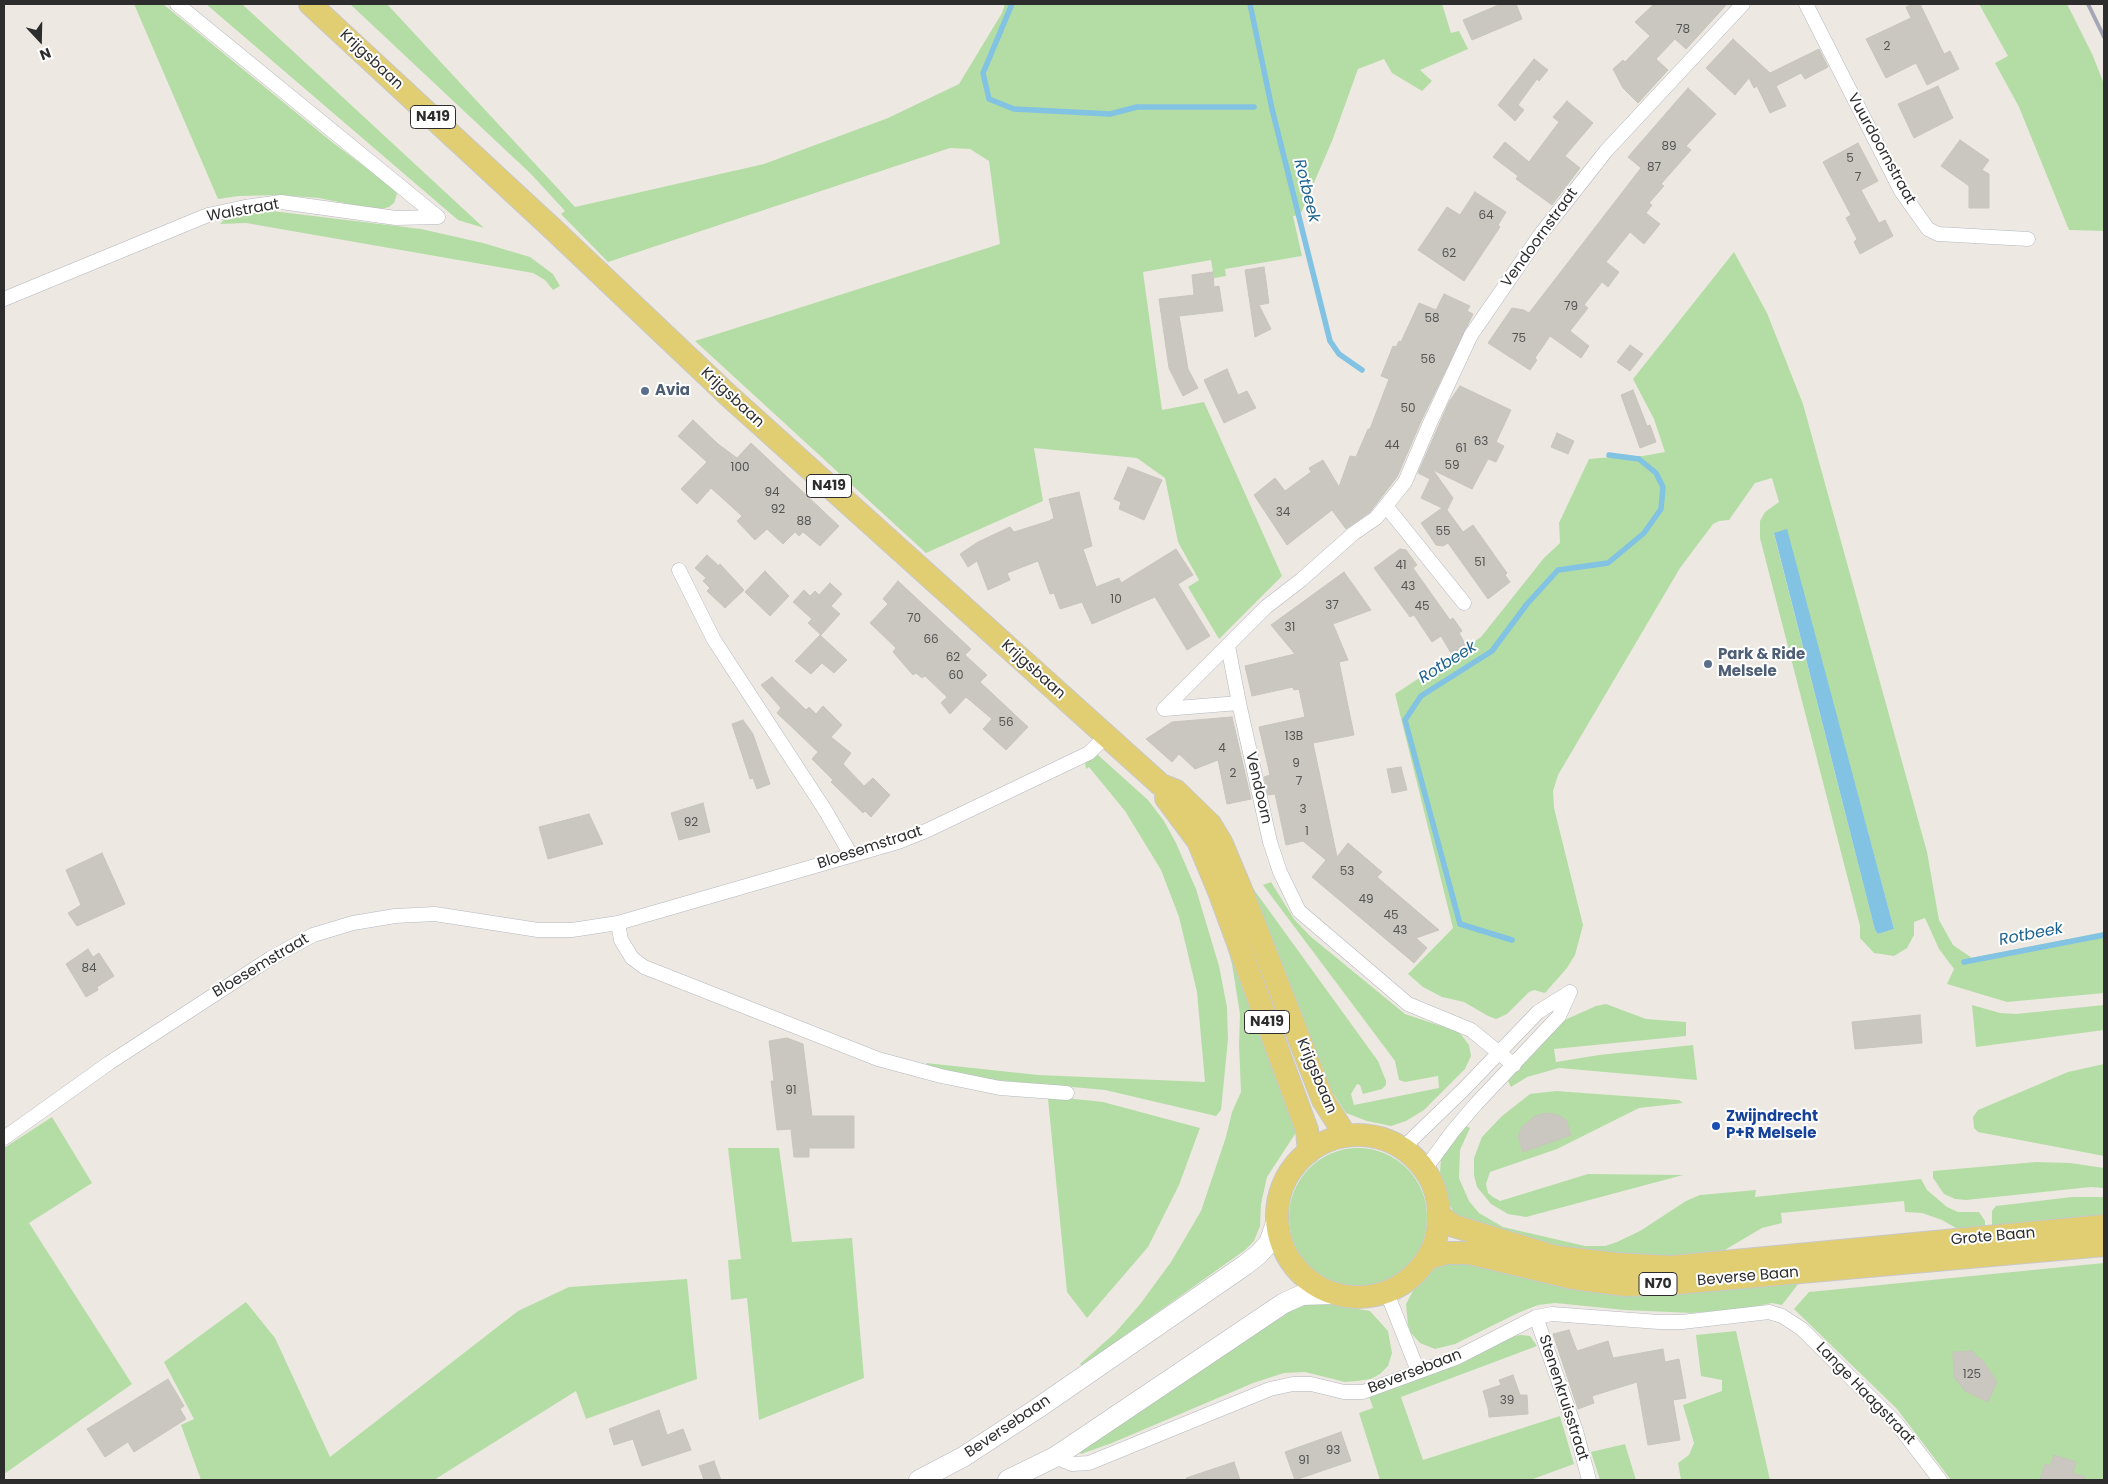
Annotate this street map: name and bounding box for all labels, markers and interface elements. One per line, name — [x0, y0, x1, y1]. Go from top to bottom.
north arrow — [15, 15, 65, 65]
house number: 78 — [1676, 23, 1690, 37]
street label: Krijgsbaan — [336, 26, 406, 94]
house number: 2 — [1884, 40, 1890, 54]
text: N — [37, 43, 54, 65]
street label: Vuurdoornstraat — [1843, 90, 1919, 208]
road number: N419 — [410, 105, 456, 128]
house number: 89 — [1661, 140, 1677, 154]
house number: 5 — [1846, 152, 1854, 166]
water label: Rotbeek — [1289, 157, 1323, 225]
house number: 87 — [1647, 161, 1661, 175]
house number: 7 — [1855, 171, 1861, 185]
street label: Vendoornstraat — [1498, 185, 1582, 291]
street label: Walstraat — [205, 196, 281, 226]
house number: 64 — [1478, 209, 1494, 223]
house number: 62 — [1442, 247, 1456, 261]
house number: 79 — [1564, 300, 1578, 314]
house number: 58 — [1424, 312, 1440, 326]
house number: 75 — [1512, 332, 1526, 346]
house number: 56 — [1420, 353, 1436, 367]
street label: Krijgsbaan — [697, 364, 767, 432]
place label: Avia — [655, 382, 690, 400]
marker: Avia — [639, 385, 651, 397]
house number: 50 — [1400, 402, 1416, 416]
house number: 63 — [1474, 435, 1488, 449]
house number: 44 — [1384, 439, 1400, 453]
house number: 61 — [1455, 442, 1467, 456]
house number: 59 — [1444, 459, 1460, 473]
house number: 100 — [731, 461, 749, 475]
road number: N419 — [806, 474, 852, 498]
house number: 94 — [764, 486, 780, 500]
house number: 92 — [771, 503, 785, 517]
house number: 34 — [1276, 506, 1290, 520]
house number: 88 — [796, 515, 812, 529]
house number: 55 — [1435, 525, 1451, 539]
house number: 51 — [1474, 556, 1486, 570]
house number: 41 — [1395, 559, 1407, 573]
house number: 43 — [1401, 580, 1415, 594]
house number: 10 — [1110, 593, 1122, 607]
house number: 37 — [1325, 599, 1339, 613]
house number: 45 — [1414, 600, 1430, 614]
house number: 70 — [907, 612, 921, 626]
house number: 31 — [1285, 621, 1295, 635]
house number: 66 — [923, 633, 939, 647]
street label: Krijgsbaan — [997, 637, 1069, 703]
water label: Rotbeek — [1415, 638, 1481, 688]
place label: Park & Ride Melsele — [1718, 646, 1805, 681]
house number: 62 — [946, 651, 960, 665]
marker: Park & Ride Melsele — [1702, 658, 1714, 670]
house number: 60 — [948, 669, 964, 683]
house number: 56 — [998, 716, 1014, 730]
house number: 13B — [1285, 730, 1303, 744]
house number: 4 — [1218, 742, 1226, 756]
street label: Vendoorn — [1241, 750, 1275, 826]
house number: 9 — [1292, 757, 1300, 771]
house number: 2 — [1230, 767, 1236, 781]
house number: 7 — [1296, 775, 1302, 789]
house number: 3 — [1299, 803, 1307, 817]
house number: 92 — [684, 816, 698, 830]
street label: Bloesemstraat — [815, 823, 925, 873]
house number: 1 — [1305, 825, 1309, 839]
house number: 53 — [1340, 865, 1354, 879]
house number: 49 — [1358, 893, 1374, 907]
house number: 45 — [1383, 909, 1399, 923]
water label: Rotbeek — [1997, 919, 2065, 951]
house number: 43 — [1393, 924, 1407, 938]
street label: Bloesemstraat — [210, 930, 312, 1002]
house number: 84 — [81, 962, 97, 976]
road number: N419 — [1244, 1010, 1290, 1034]
street label: Krijgsbaan — [1292, 1036, 1340, 1116]
house number: 91 — [785, 1084, 797, 1098]
place label: Zwijndrecht P+R Melsele — [1726, 1108, 1818, 1143]
marker: Zwijndrecht P+R Melsele — [1710, 1120, 1722, 1132]
street label: Grote Baan — [1950, 1224, 2036, 1250]
street label: Beverse Baan — [1696, 1264, 1800, 1290]
road number: N70 — [1639, 1272, 1677, 1296]
street label: Stenenkruisstraat — [1534, 1333, 1592, 1463]
street label: Lange Haagstraat — [1812, 1339, 1918, 1449]
street label: Beversebaan — [1366, 1346, 1464, 1398]
house number: 125 — [1963, 1368, 1981, 1382]
street label: Beversebaan — [962, 1392, 1054, 1462]
house number: 39 — [1500, 1394, 1514, 1408]
house number: 93 — [1326, 1444, 1340, 1458]
house number: 91 — [1298, 1454, 1310, 1468]

